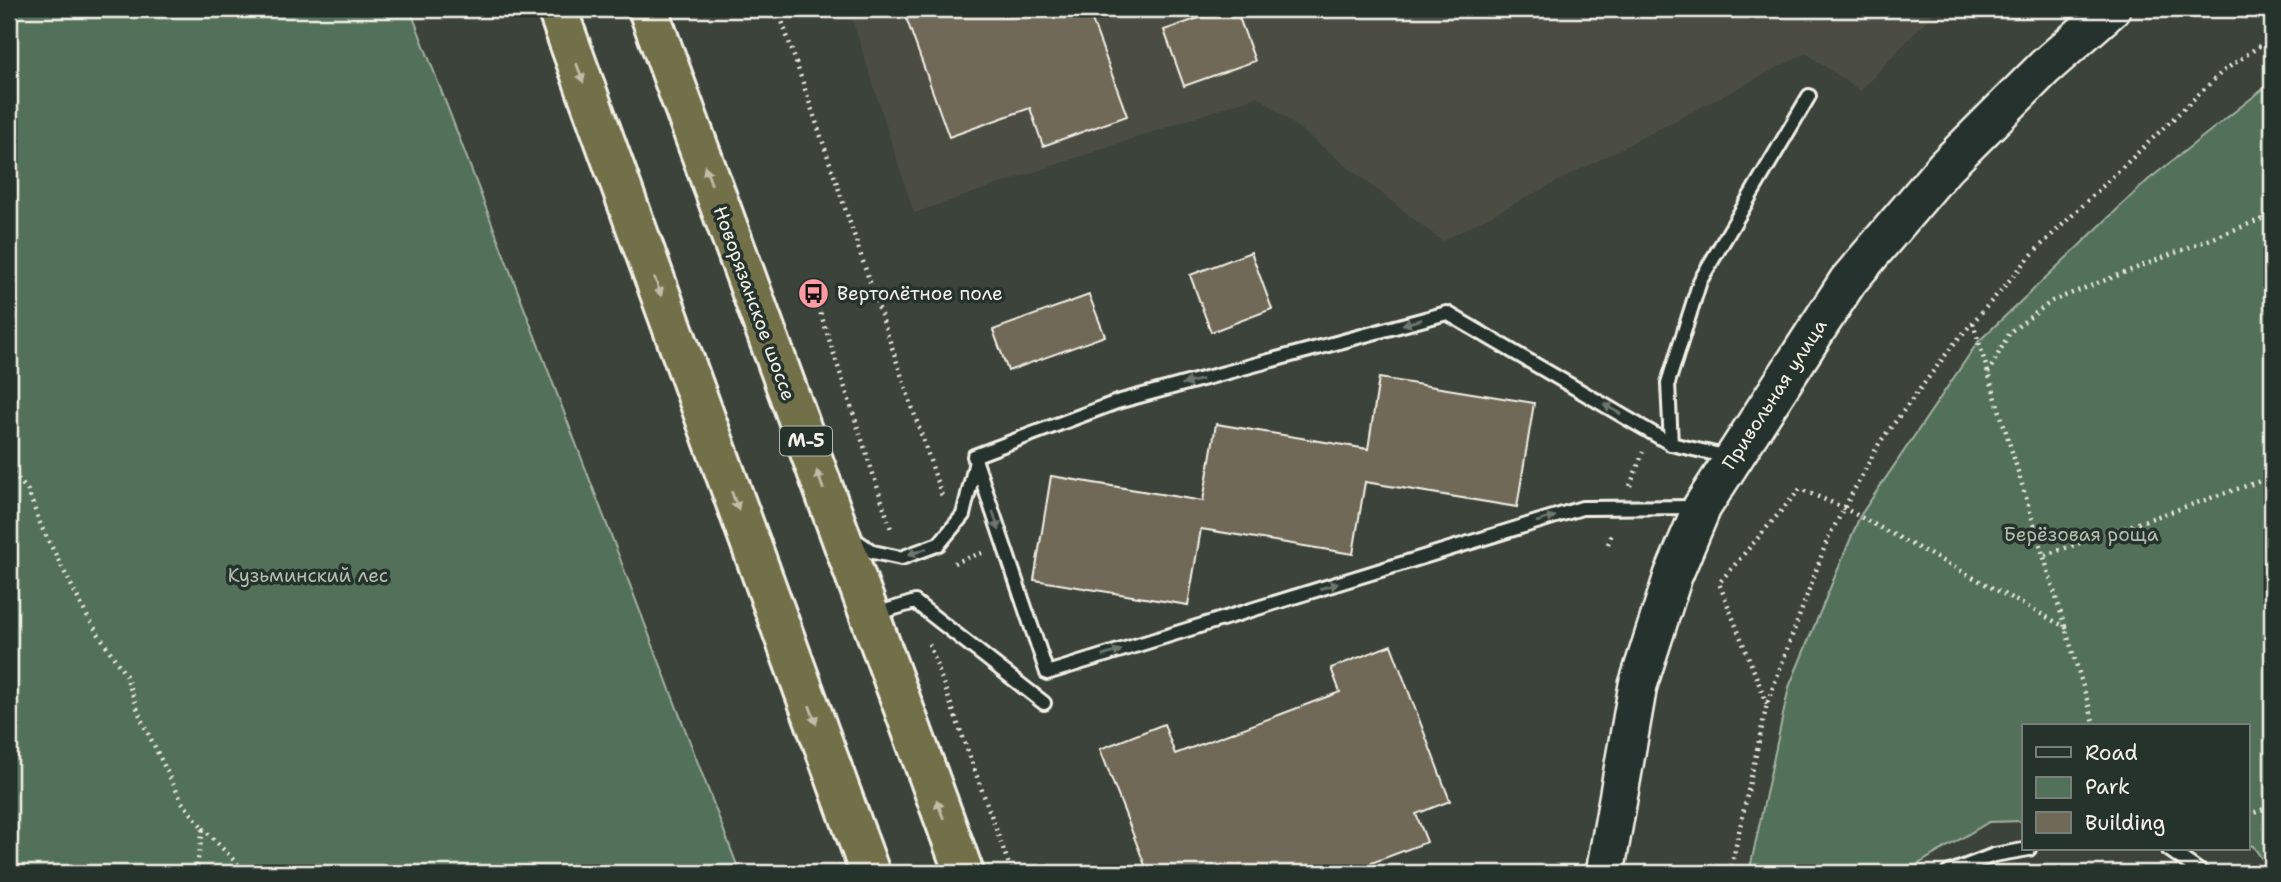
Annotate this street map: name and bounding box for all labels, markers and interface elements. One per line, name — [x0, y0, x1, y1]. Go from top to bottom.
one-way arrow — [575, 62, 586, 83]
one-way arrow — [703, 164, 714, 185]
street label: Новорязанское шоссе — [708, 202, 801, 404]
one-way arrow — [652, 276, 663, 297]
bus stop icon: Вертолётное поле — [797, 276, 831, 310]
place label: Вертолётное поле — [837, 281, 1003, 306]
street label: Привольная улица — [1716, 314, 1832, 474]
one-way arrow — [1401, 318, 1422, 328]
one-way arrow — [1181, 377, 1202, 387]
one-way arrow — [1603, 403, 1622, 415]
road number: М-5 — [780, 426, 832, 456]
one-way arrow — [815, 470, 826, 491]
one-way arrow — [730, 490, 741, 511]
one-way arrow — [991, 510, 1002, 531]
one-way arrow — [1536, 514, 1557, 524]
park label: Берёзовая роща — [2003, 522, 2159, 547]
one-way arrow — [906, 547, 927, 558]
park label: Кузьминский лес — [228, 563, 388, 588]
one-way arrow — [1319, 581, 1340, 591]
one-way arrow — [1101, 647, 1122, 658]
one-way arrow — [807, 704, 818, 725]
legend — [2022, 724, 2250, 850]
text: Road — [2085, 739, 2138, 767]
text: Park — [2085, 773, 2130, 801]
one-way arrow — [934, 799, 945, 820]
text: Building — [2085, 809, 2165, 837]

